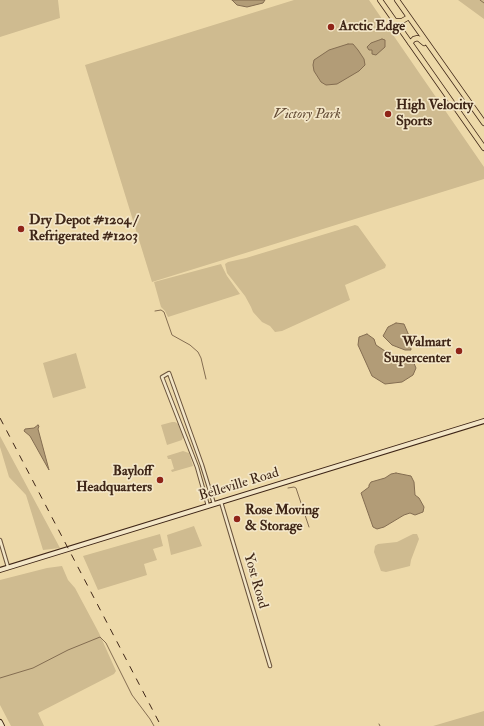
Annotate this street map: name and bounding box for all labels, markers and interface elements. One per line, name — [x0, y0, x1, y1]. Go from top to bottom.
place label: Arctic Edge — [339, 19, 405, 35]
marker: Arctic Edge — [326, 22, 336, 32]
place label: High Velocity Sports — [396, 98, 473, 130]
park label: Victory Park — [273, 107, 341, 123]
marker: High Velocity Sports — [383, 109, 393, 119]
place label: Dry Depot #1204 / Refrigerated #1203 — [29, 213, 138, 246]
marker: Dry Depot #1204 / Refrigerated #1203 — [16, 224, 26, 234]
place label: Walmart Supercenter — [384, 335, 451, 368]
marker: Walmart Supercenter — [454, 346, 464, 356]
place label: Bayloff Headquarters — [76, 464, 152, 496]
street label: Belleville Road — [197, 465, 281, 505]
marker: Bayloff Headquarters — [155, 475, 165, 485]
place label: Rose Moving & Storage — [245, 503, 319, 536]
marker: Rose Moving & Storage — [232, 514, 242, 524]
street label: Yost Road — [239, 552, 271, 610]

